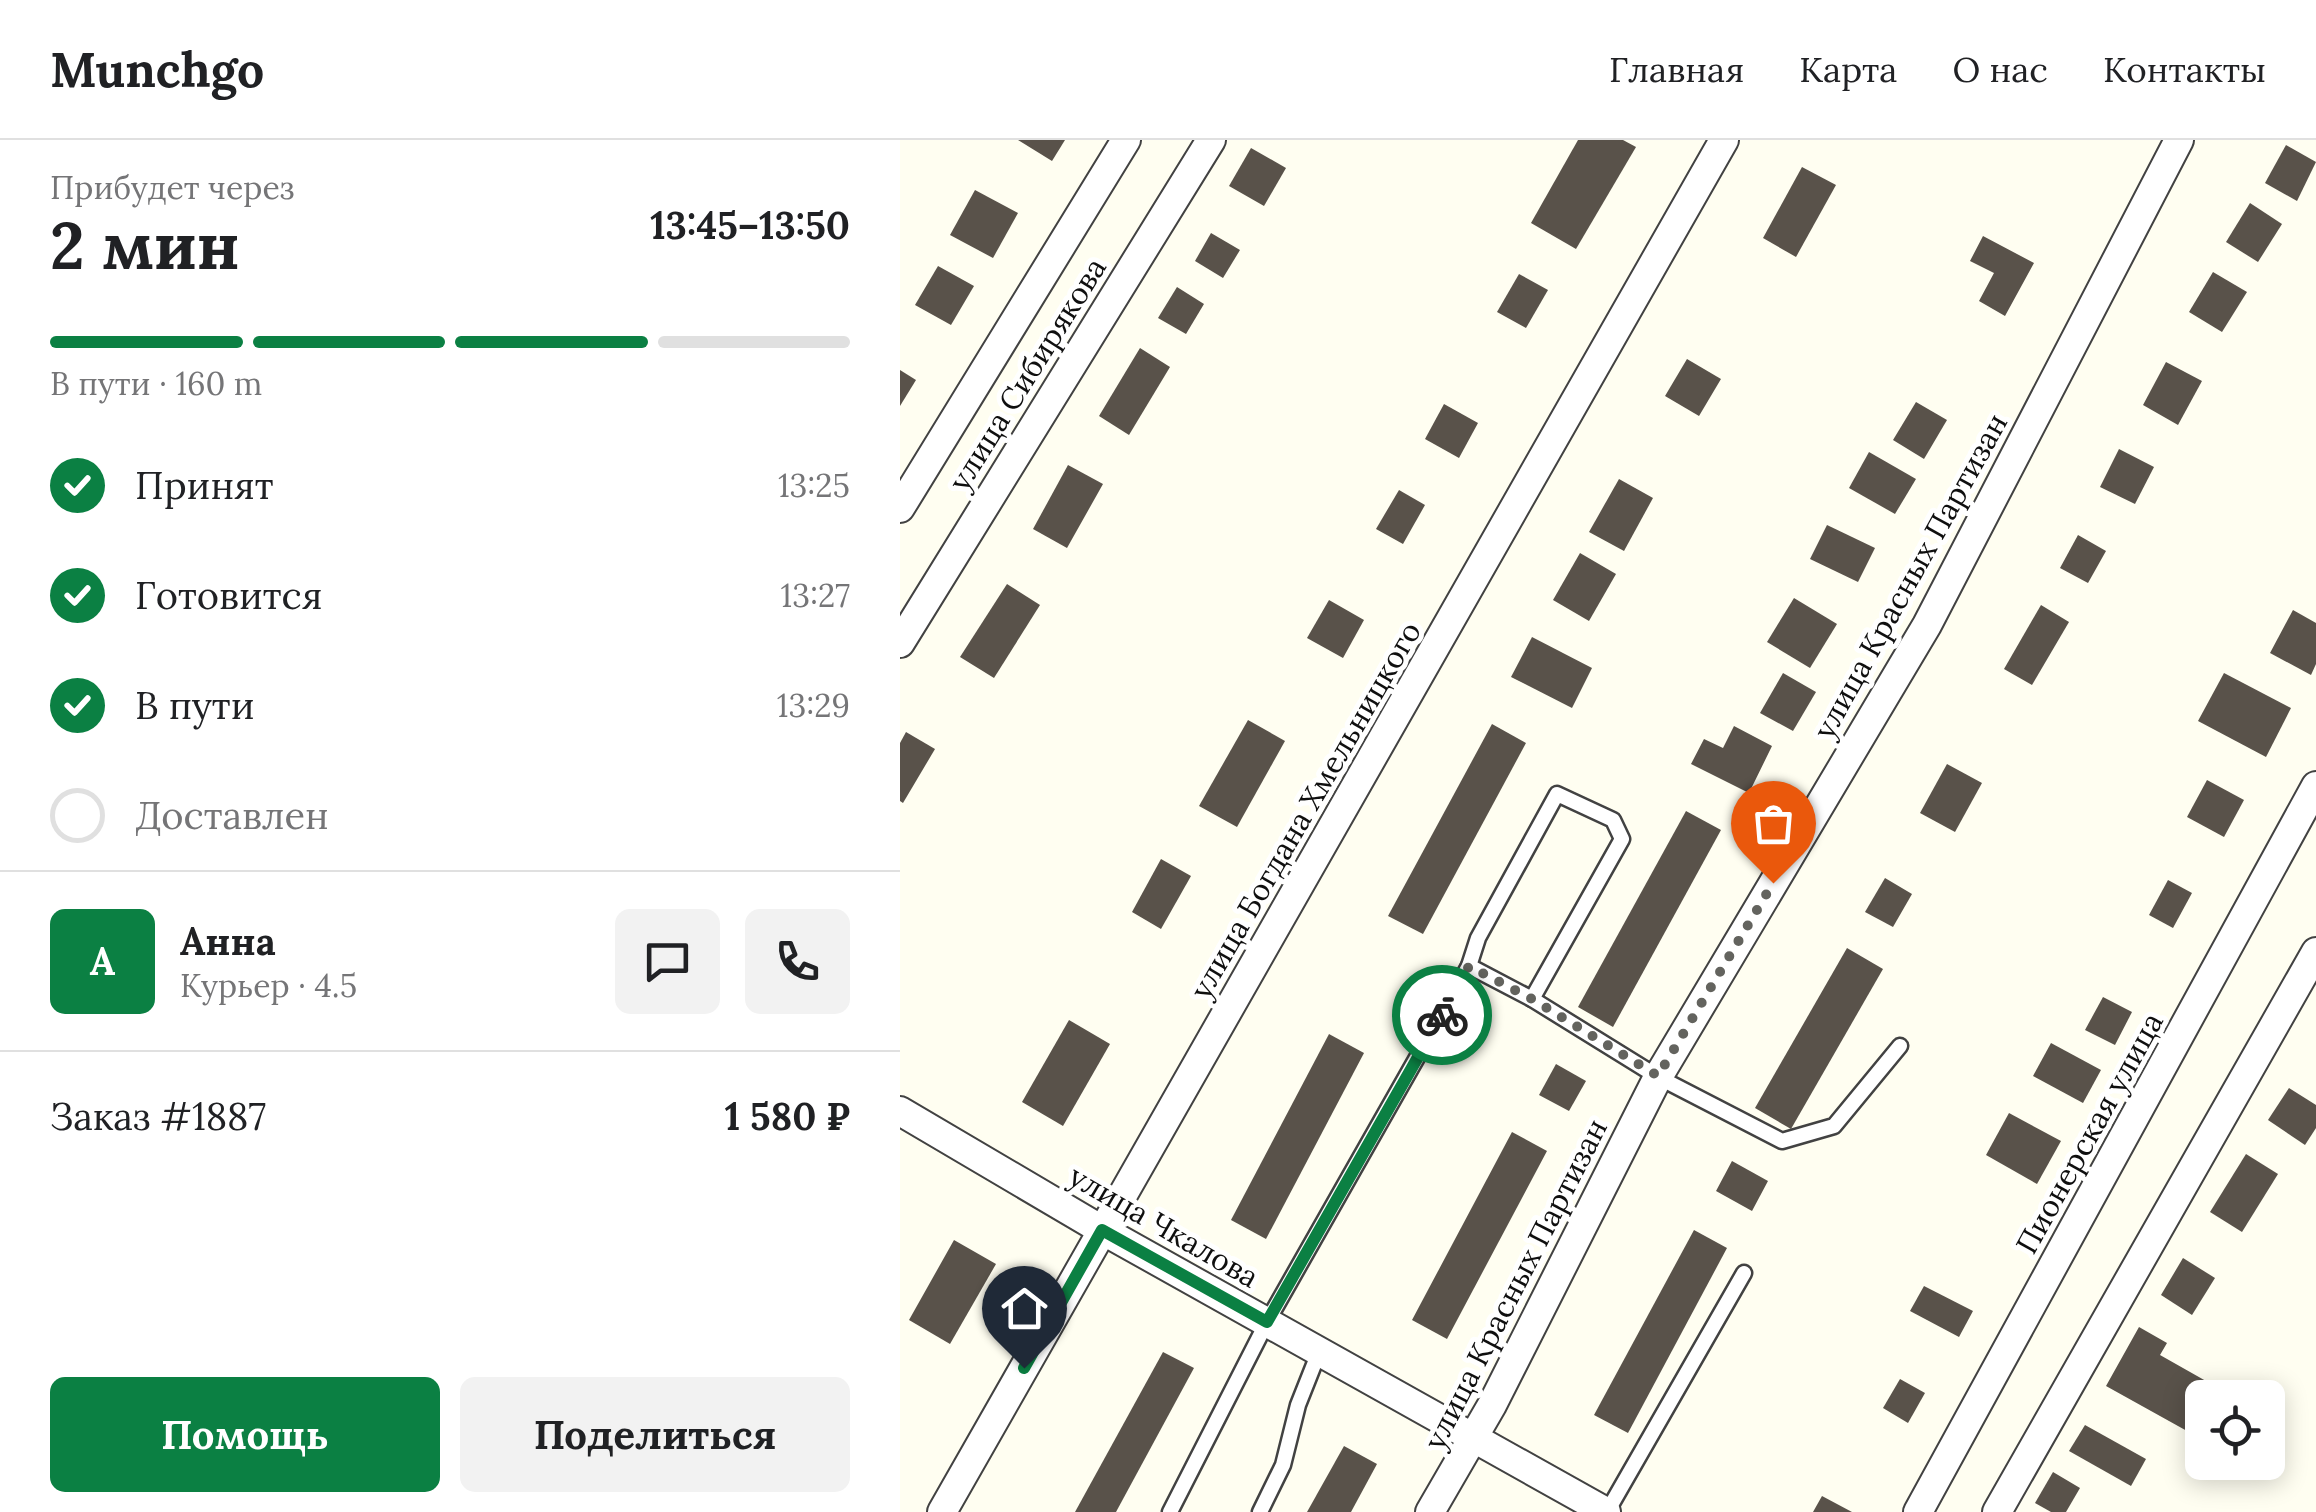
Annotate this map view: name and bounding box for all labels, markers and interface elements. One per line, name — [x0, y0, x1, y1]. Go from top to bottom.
text: Munchgo — [50, 39, 264, 100]
text: Главная — [1609, 47, 1744, 92]
text: Карта — [1799, 47, 1897, 92]
text: О нас — [1952, 47, 2048, 92]
text: Контакты — [2103, 47, 2266, 92]
text: Прибудет через — [50, 167, 294, 208]
text: 13:45–13:50 — [650, 201, 850, 249]
text: 2 мин — [50, 204, 240, 287]
street label: улица Сибирякова — [940, 250, 1115, 498]
text: В пути · 160 m — [50, 363, 262, 404]
street label: улица Красных Партизан — [1805, 407, 2016, 746]
icon: check — [50, 458, 105, 513]
text: Принят — [135, 461, 274, 509]
text: 13:25 — [778, 465, 850, 506]
icon: check — [50, 568, 105, 623]
text: Готовится — [135, 571, 322, 619]
text: 13:27 — [781, 575, 850, 616]
street label: улица Богдана Хмельницкого — [1181, 614, 1430, 1006]
icon: check — [50, 678, 105, 733]
text: В пути — [135, 681, 254, 729]
text: 13:29 — [777, 685, 850, 726]
pin — [1731, 781, 1816, 884]
text: Доставлен — [135, 791, 329, 839]
icon: bag — [1746, 796, 1801, 851]
button: chat — [615, 909, 720, 1014]
button: phone — [745, 909, 850, 1014]
text: Анна — [180, 917, 276, 965]
text: А — [90, 937, 115, 985]
text: Курьер · 4.5 — [180, 965, 357, 1006]
courier — [1392, 965, 1492, 1065]
icon: bike — [1415, 988, 1470, 1043]
street label: Пионерская улица — [2007, 1006, 2172, 1261]
text: Заказ #1887 — [50, 1092, 266, 1140]
text: 1 580 ₽ — [725, 1092, 850, 1140]
street label: улица Красных Партизан — [1415, 1112, 1616, 1456]
street label: улица Чкалова — [1062, 1156, 1266, 1297]
pin — [982, 1266, 1067, 1369]
icon: home — [997, 1281, 1052, 1336]
button: Помощь — [50, 1377, 440, 1492]
button: Поделиться — [460, 1377, 850, 1492]
map controls — [2185, 1380, 2285, 1480]
button: locate — [2185, 1380, 2285, 1480]

